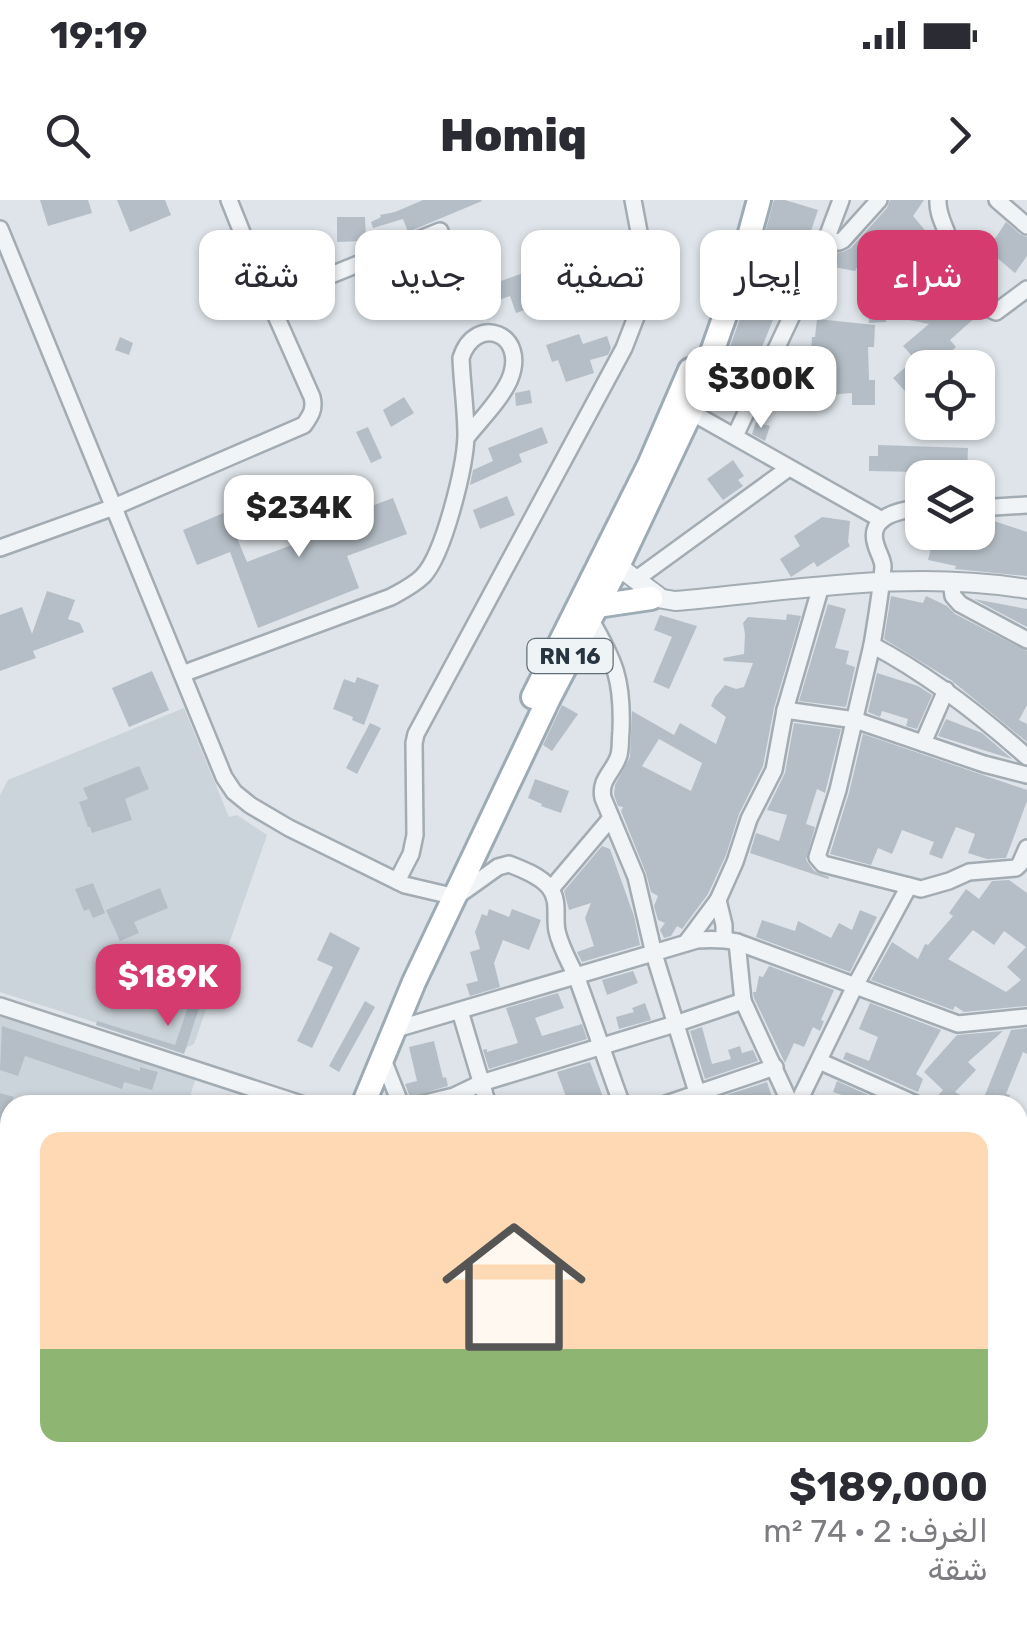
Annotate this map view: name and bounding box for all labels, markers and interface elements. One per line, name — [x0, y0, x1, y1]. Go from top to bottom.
text: 19:19 — [50, 12, 148, 58]
icon: search — [40, 108, 95, 163]
icon: forward — [932, 108, 987, 163]
text: Homiq — [440, 109, 587, 162]
chip: شقة — [199, 230, 335, 320]
chip: جديد — [355, 230, 501, 320]
chip: تصفية — [521, 230, 680, 320]
chip: إيجار — [700, 230, 837, 320]
chip: شراء — [857, 230, 998, 320]
pin: $300K — [691, 346, 831, 431]
map controls — [905, 350, 995, 550]
button: locate — [905, 350, 995, 440]
text: $300K — [707, 359, 815, 397]
button: layers — [905, 460, 995, 550]
pin: $234K — [229, 475, 369, 560]
text: $234K — [246, 488, 352, 526]
road number: RN 16 — [528, 639, 612, 673]
pin: $189K — [98, 944, 238, 1029]
text: $189K — [118, 957, 218, 995]
icon: home — [424, 1197, 604, 1377]
text: $189,000 — [789, 1462, 988, 1512]
text: الغرف: 2 · 74 m² — [763, 1512, 988, 1550]
text: شقة — [927, 1550, 988, 1588]

